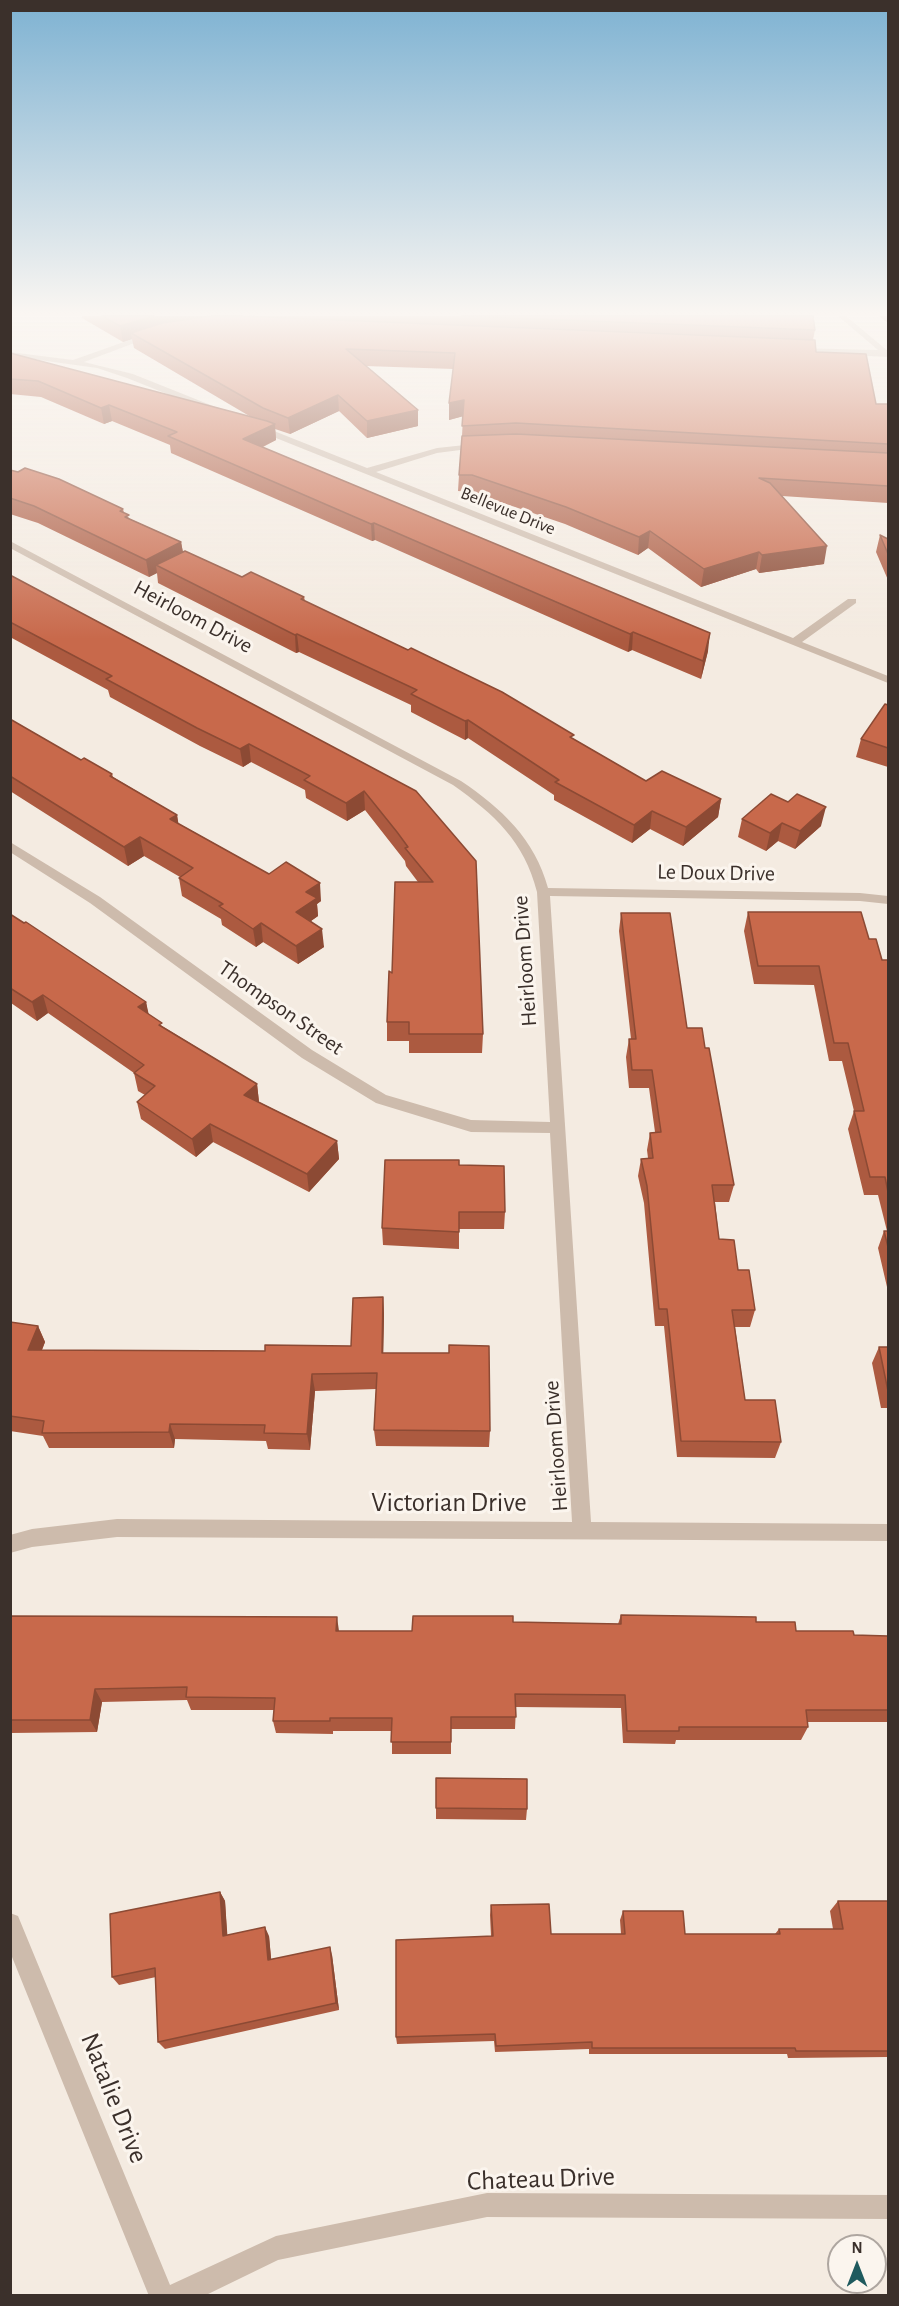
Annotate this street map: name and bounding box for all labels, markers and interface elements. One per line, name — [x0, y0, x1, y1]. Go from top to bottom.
street label: Bellevue Drive — [457, 482, 559, 540]
street label: Heirloom Drive — [129, 575, 257, 659]
street label: Le Doux Drive — [657, 859, 775, 887]
street label: Heirloom Drive — [507, 895, 543, 1027]
street label: Thompson Street — [213, 955, 349, 1061]
street label: Heirloom Drive — [538, 1380, 574, 1512]
street label: Victorian Drive — [371, 1487, 527, 1519]
street label: Natalie Drive — [73, 2028, 155, 2168]
street label: Chateau Drive — [466, 2160, 616, 2198]
north arrow — [827, 2234, 887, 2294]
text: N — [851, 2240, 863, 2256]

